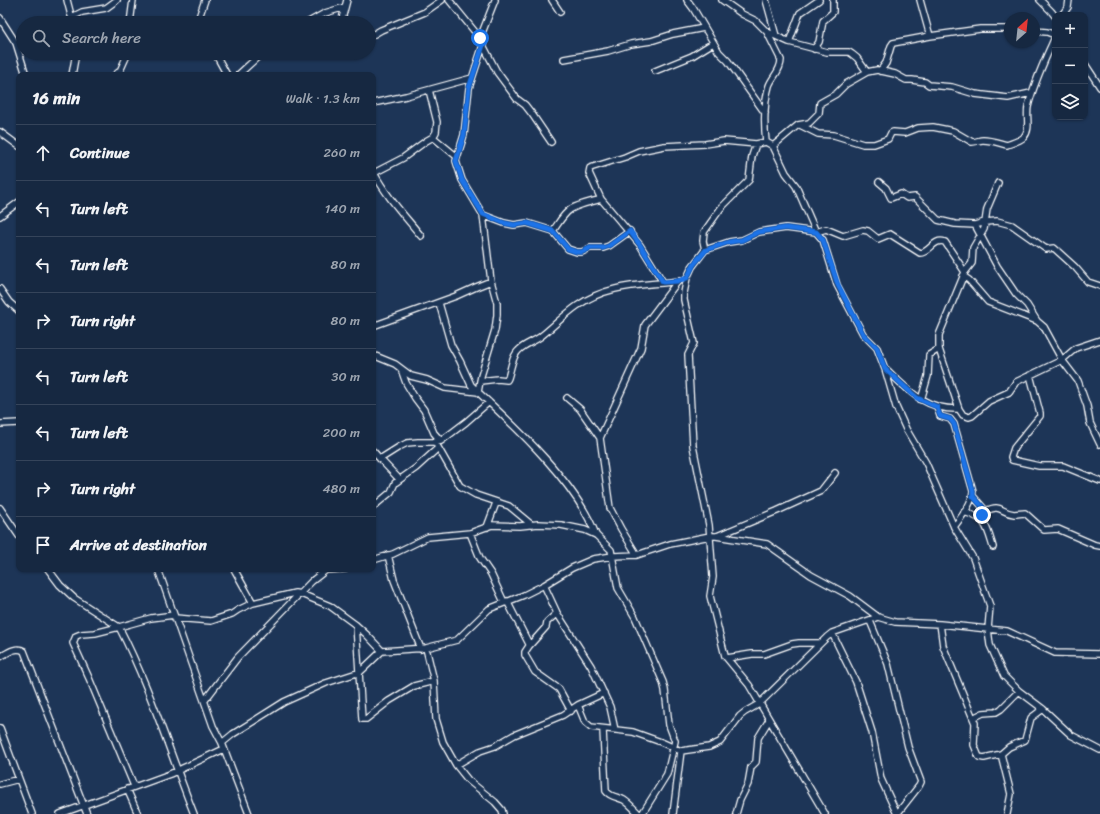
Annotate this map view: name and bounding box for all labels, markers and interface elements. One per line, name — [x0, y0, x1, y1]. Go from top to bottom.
north arrow — [1004, 12, 1040, 48]
map controls — [1052, 12, 1088, 120]
button: + — [1052, 12, 1088, 48]
search box — [16, 16, 376, 60]
text: Search here — [62, 25, 141, 51]
icon: search — [30, 27, 52, 49]
route start — [471, 29, 489, 47]
button: − — [1052, 48, 1088, 84]
text: 16 min — [32, 83, 80, 113]
button: layers — [1052, 84, 1088, 120]
text: Walk · 1.3 km — [286, 87, 360, 110]
text: Continue — [70, 140, 130, 166]
text: 260 m — [324, 141, 360, 164]
icon: ahead — [32, 142, 54, 164]
text: Turn left — [70, 196, 128, 222]
text: 140 m — [325, 197, 360, 220]
icon: left — [32, 198, 54, 220]
text: Turn left — [70, 252, 128, 278]
text: 80 m — [331, 253, 360, 276]
icon: left — [32, 254, 54, 276]
text: Turn right — [70, 308, 135, 334]
text: 80 m — [331, 309, 360, 332]
icon: right — [32, 310, 54, 332]
text: Turn left — [70, 364, 128, 390]
text: 30 m — [331, 365, 360, 388]
icon: left — [32, 366, 54, 388]
text: Turn left — [70, 420, 128, 446]
text: 200 m — [323, 421, 360, 444]
icon: left — [32, 422, 54, 444]
text: Turn right — [70, 476, 135, 502]
text: 480 m — [322, 477, 360, 500]
icon: right — [32, 478, 54, 500]
route end — [973, 506, 991, 524]
text: Arrive at destination — [70, 532, 207, 558]
icon: arrive — [32, 534, 54, 556]

